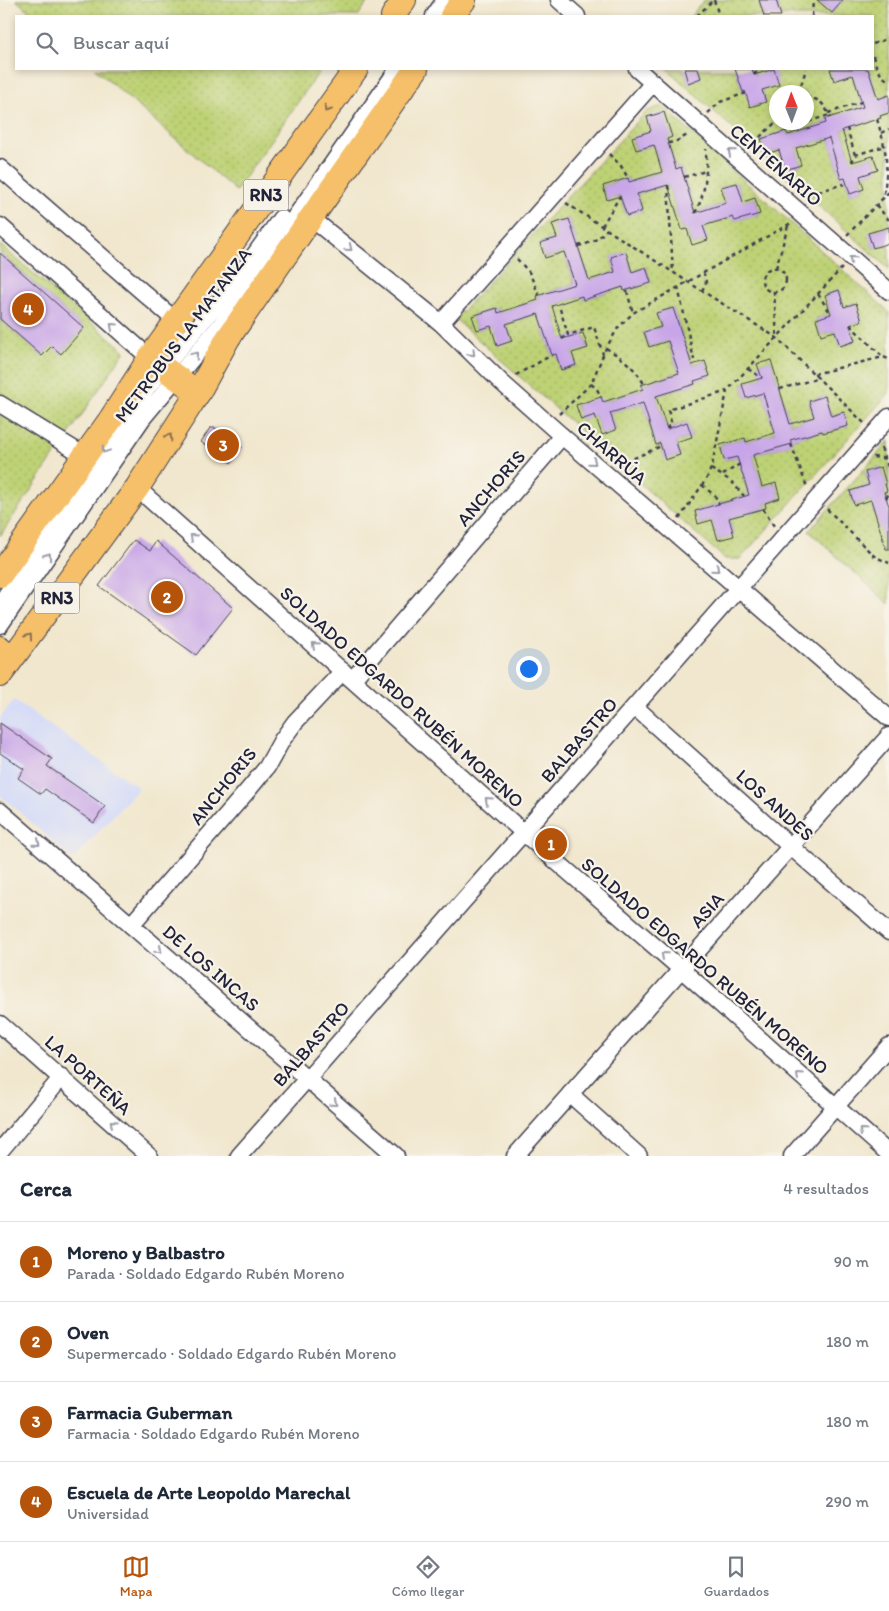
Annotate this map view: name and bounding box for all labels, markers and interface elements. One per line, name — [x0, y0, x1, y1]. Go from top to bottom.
search box — [15, 15, 874, 70]
icon: search — [33, 29, 61, 57]
text: Buscar aquí — [73, 31, 169, 54]
north arrow — [769, 85, 814, 130]
one-way arrow — [324, 103, 333, 112]
street label: CENTENARIO — [725, 119, 827, 211]
one-way arrow — [727, 148, 736, 157]
road number: RN3 — [244, 180, 288, 210]
street label: METROBUS LA MATANZA — [110, 243, 256, 427]
one-way arrow — [343, 243, 352, 252]
one-way arrow — [849, 256, 858, 265]
pin: 4 — [12, 290, 44, 328]
one-way arrow — [110, 323, 119, 332]
one-way arrow — [466, 348, 475, 357]
one-way arrow — [190, 352, 198, 361]
street label: CHARRÚA — [572, 416, 652, 490]
pin: 3 — [207, 426, 239, 464]
one-way arrow — [163, 433, 173, 442]
one-way arrow — [102, 445, 111, 454]
street label: ANCHORIS — [452, 445, 530, 531]
one-way arrow — [587, 457, 596, 466]
one-way arrow — [190, 535, 199, 543]
one-way arrow — [42, 552, 51, 562]
one-way arrow — [710, 563, 719, 572]
pin: 2 — [151, 578, 183, 616]
street label: SOLDADO EDGARDO RUBÉN MORENO — [275, 581, 529, 813]
road number: RN3 — [34, 582, 80, 614]
one-way arrow — [24, 633, 32, 642]
one-way arrow — [311, 642, 320, 651]
your location — [516, 656, 542, 682]
street label: BALBASTRO — [536, 693, 622, 787]
street label: ANCHORIS — [185, 743, 261, 829]
street label: LOS ANDES — [731, 764, 819, 846]
one-way arrow — [484, 797, 493, 806]
pin: 1 — [535, 825, 567, 863]
one-way arrow — [31, 837, 40, 846]
street label: SOLDADO EDGARDO RUBÉN MORENO — [577, 852, 833, 1080]
street label: ASIA — [685, 887, 729, 933]
street label: DE LOS INCAS — [158, 920, 264, 1016]
one-way arrow — [153, 944, 162, 952]
one-way arrow — [661, 952, 670, 961]
street label: BALBASTRO — [268, 997, 354, 1091]
street label: LA PORTEÑA — [40, 1030, 136, 1120]
one-way arrow — [795, 1072, 804, 1081]
one-way arrow — [329, 1097, 338, 1106]
one-way arrow — [109, 1120, 118, 1129]
one-way arrow — [859, 1127, 868, 1136]
text: Cerca — [20, 1176, 72, 1201]
text: 4 resultados — [783, 1179, 869, 1198]
text: Moreno y Balbastro — [67, 1241, 225, 1264]
text: 1 — [32, 1252, 40, 1271]
text: 90 m — [834, 1252, 869, 1271]
text: Parada · Soldado Edgardo Rubén Moreno — [67, 1264, 345, 1283]
text: Oven — [67, 1321, 109, 1344]
text: 2 — [32, 1332, 40, 1351]
text: 180 m — [826, 1332, 869, 1351]
text: Supermercado · Soldado Edgardo Rubén Moreno — [67, 1344, 396, 1363]
text: Farmacia Guberman — [67, 1401, 232, 1424]
text: 3 — [32, 1412, 40, 1431]
text: 180 m — [826, 1412, 869, 1431]
text: Farmacia · Soldado Edgardo Rubén Moreno — [67, 1424, 360, 1443]
text: Escuela de Arte Leopoldo Marechal — [67, 1481, 350, 1504]
text: 4 — [31, 1492, 41, 1511]
text: 290 m — [825, 1492, 869, 1511]
text: Universidad — [67, 1504, 149, 1523]
tab: Mapa — [120, 1553, 152, 1600]
tab: Cómo llegar — [392, 1553, 464, 1600]
tab: Guardados — [704, 1553, 769, 1600]

